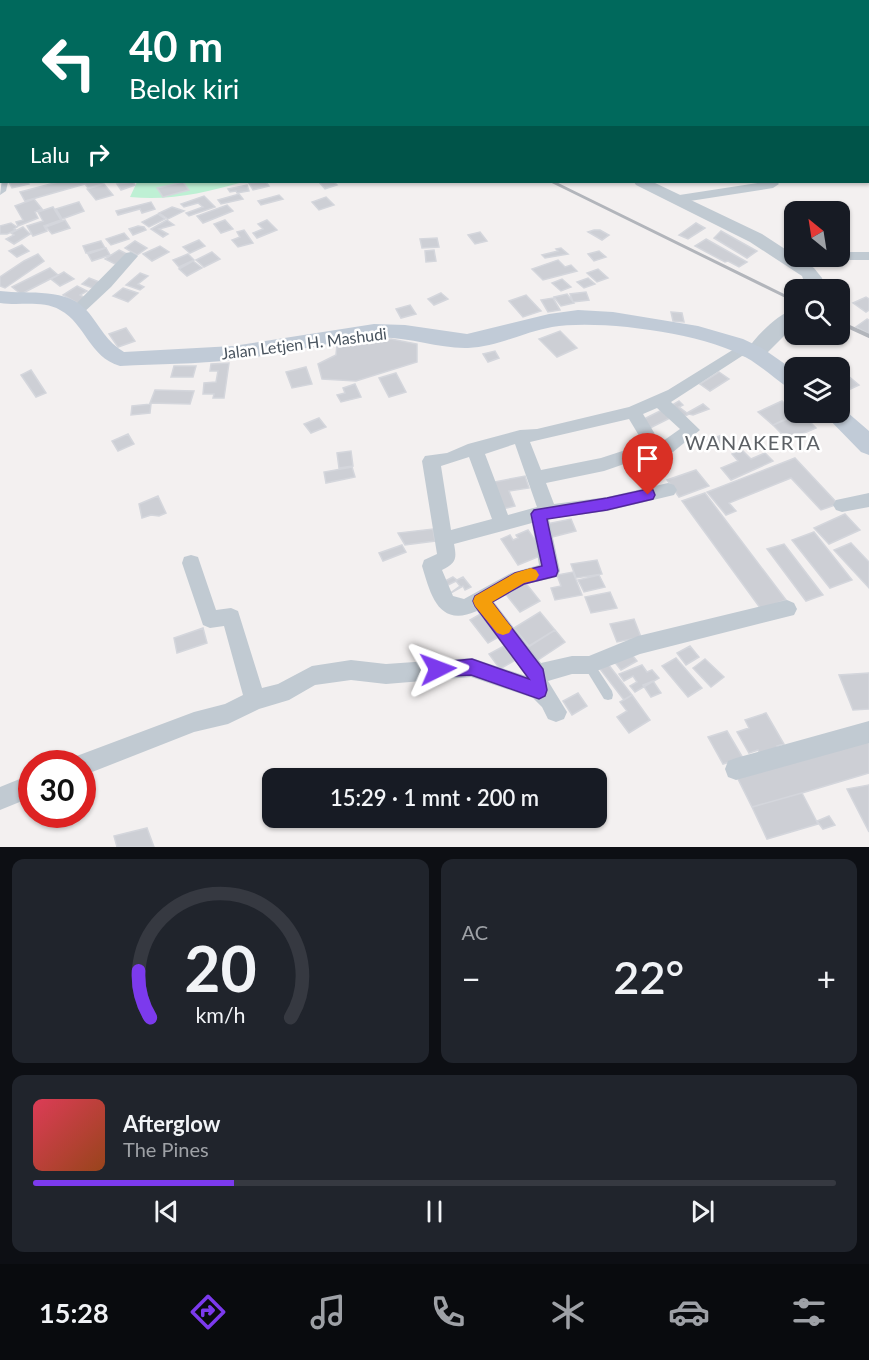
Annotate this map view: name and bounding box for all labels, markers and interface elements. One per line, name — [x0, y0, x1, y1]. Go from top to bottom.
text: 40 m — [129, 21, 223, 71]
icon: left — [30, 24, 108, 102]
text: Belok kiri — [129, 72, 239, 105]
icon: right — [82, 138, 115, 171]
text: Lalu — [30, 141, 70, 168]
north arrow — [784, 201, 850, 267]
map controls — [784, 201, 850, 423]
button: search — [784, 279, 850, 345]
street label: Jalan Letjen H. Mashudi — [220, 323, 388, 363]
button: layers — [784, 357, 850, 423]
district label: WANAKERTA — [685, 430, 821, 454]
pin — [622, 433, 673, 495]
icon: arrive — [631, 442, 664, 475]
position arrow — [406, 637, 470, 701]
speed limit sign: 30 — [18, 750, 96, 828]
text: 15:29 · 1 mnt · 200 m — [330, 784, 539, 811]
text: AC — [462, 920, 488, 944]
text: 20 — [184, 930, 256, 1005]
text: 22° — [613, 950, 684, 1004]
text: − — [462, 958, 481, 998]
text: + — [817, 958, 836, 998]
text: km/h — [195, 1002, 245, 1028]
text: Afterglow — [123, 1110, 220, 1137]
text: The Pines — [123, 1137, 209, 1161]
icon: previous — [150, 1195, 183, 1228]
icon: pause — [418, 1195, 451, 1228]
icon: next — [686, 1195, 719, 1228]
icon: directions — [187, 1291, 229, 1333]
icon: music — [307, 1291, 349, 1333]
icon: phone — [427, 1291, 469, 1333]
icon: climate — [547, 1291, 589, 1333]
icon: car — [668, 1291, 710, 1333]
icon: filters — [788, 1291, 830, 1333]
text: 15:28 — [39, 1296, 109, 1329]

